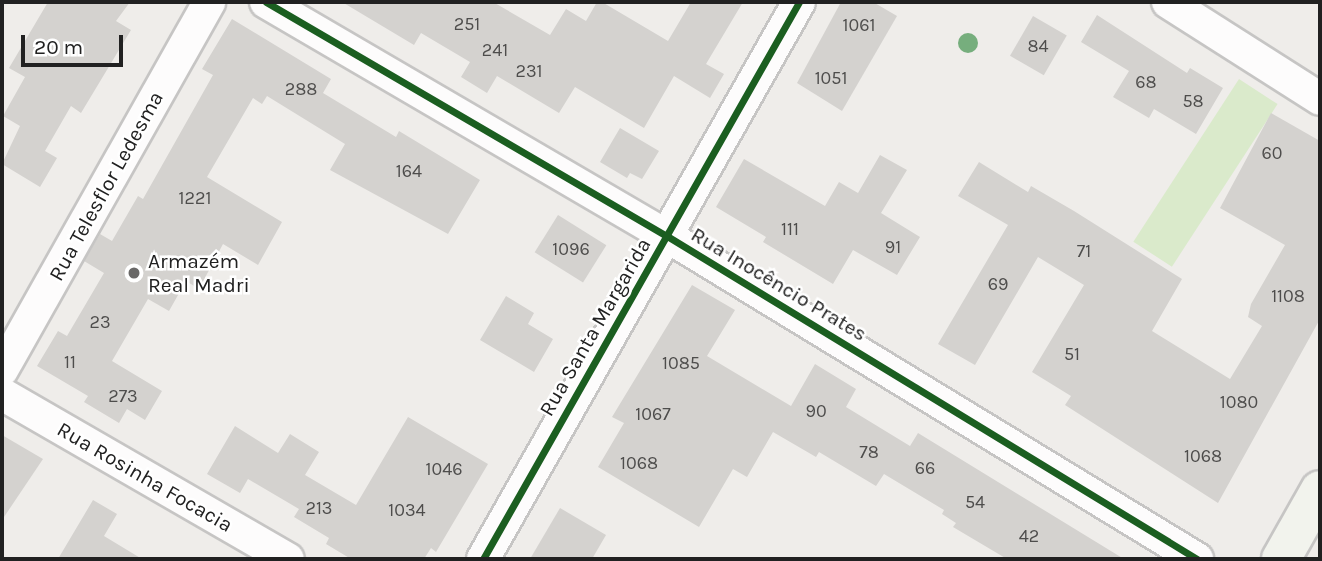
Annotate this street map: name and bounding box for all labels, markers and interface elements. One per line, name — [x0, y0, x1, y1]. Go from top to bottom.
house number: 251 — [454, 13, 480, 35]
house number: 1061 — [843, 14, 875, 36]
scale bar — [24, 21, 126, 65]
text: 20 m — [34, 35, 83, 59]
house number: 84 — [1027, 35, 1049, 57]
house number: 241 — [482, 39, 508, 61]
house number: 231 — [515, 60, 543, 82]
house number: 1051 — [815, 67, 847, 89]
house number: 68 — [1135, 71, 1157, 93]
house number: 288 — [285, 78, 317, 100]
street label: Rua Telesflor Ledesma — [43, 87, 169, 285]
house number: 58 — [1182, 90, 1204, 112]
house number: 60 — [1262, 142, 1282, 164]
house number: 164 — [396, 160, 422, 182]
house number: 1221 — [179, 187, 211, 209]
house number: 111 — [781, 218, 799, 240]
street label: Rua Inocêncio Prates — [687, 222, 871, 346]
street label: Rua Santa Margarida — [534, 234, 656, 420]
house number: 91 — [885, 236, 901, 258]
house number: 1096 — [552, 238, 590, 260]
house number: 71 — [1077, 240, 1091, 262]
place label: Armazém Real Madri — [148, 248, 250, 298]
marker: Armazém Real Madri — [126, 265, 142, 281]
house number: 69 — [988, 273, 1008, 295]
house number: 1108 — [1271, 285, 1305, 307]
house number: 23 — [89, 311, 111, 333]
house number: 51 — [1064, 343, 1080, 365]
house number: 11 — [64, 351, 76, 373]
house number: 1085 — [662, 352, 700, 374]
house number: 273 — [108, 385, 138, 407]
house number: 1080 — [1220, 391, 1258, 413]
house number: 90 — [805, 400, 827, 422]
house number: 1067 — [635, 403, 671, 425]
street label: Rua Rosinha Focacia — [53, 416, 237, 538]
house number: 78 — [859, 441, 879, 463]
house number: 1068 — [1184, 445, 1222, 467]
house number: 1068 — [620, 452, 658, 474]
house number: 66 — [915, 457, 935, 479]
house number: 1046 — [426, 458, 462, 480]
house number: 54 — [965, 491, 985, 513]
house number: 213 — [305, 497, 333, 519]
house number: 1034 — [388, 499, 426, 521]
house number: 42 — [1019, 525, 1039, 547]

